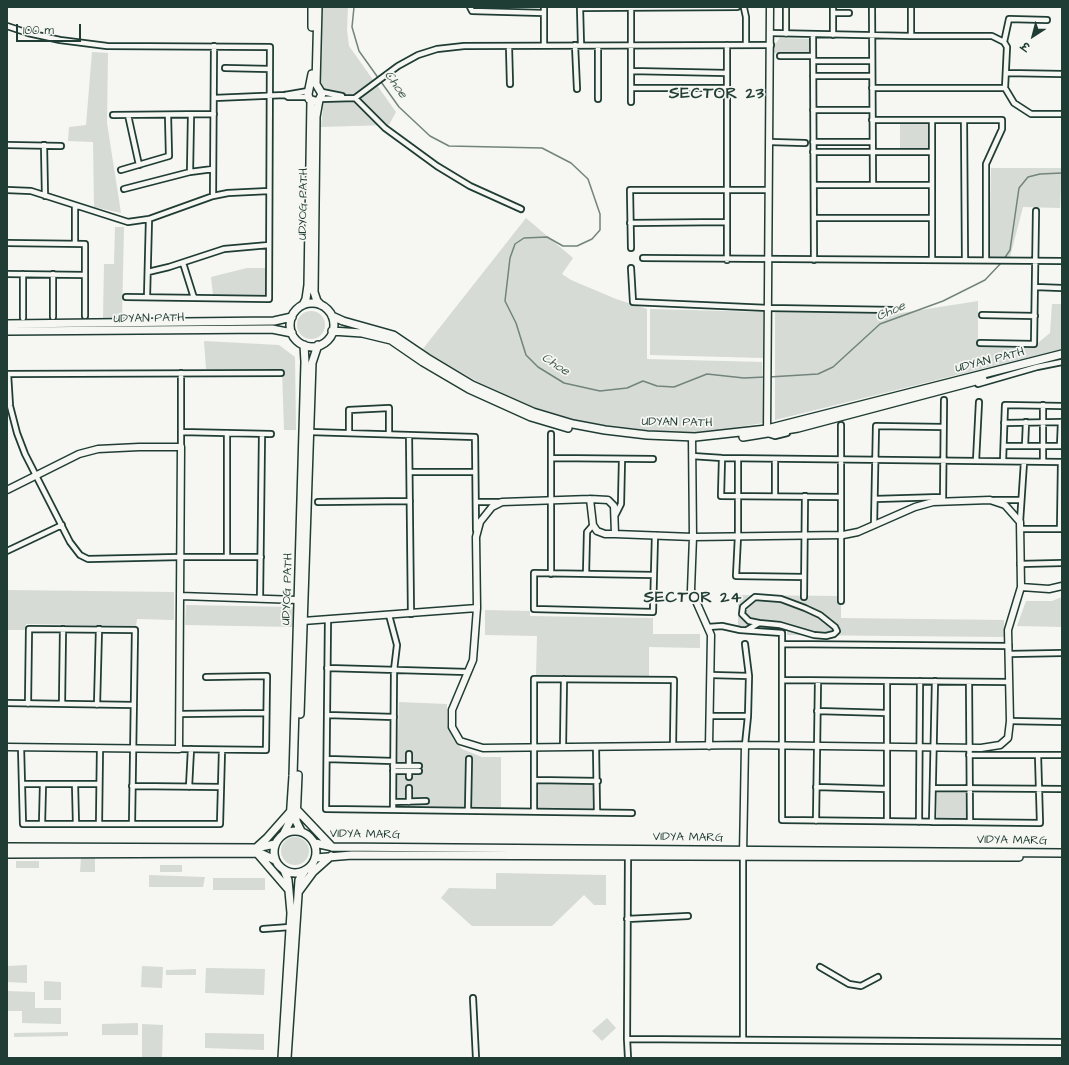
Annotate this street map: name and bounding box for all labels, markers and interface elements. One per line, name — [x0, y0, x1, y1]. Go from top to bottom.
scale bar — [18, 16, 83, 42]
north arrow — [1013, 16, 1053, 56]
text: 100 m — [23, 22, 54, 39]
text: उ — [1018, 38, 1033, 54]
water label: Choe — [380, 68, 410, 102]
district label: SECTOR 23 — [669, 85, 765, 105]
street label: UDYOG PATH — [296, 168, 312, 240]
water label: Choe — [874, 299, 908, 325]
street label: UDYAN PATH — [113, 311, 185, 327]
street label: UDYAN PATH — [954, 345, 1026, 377]
water label: Choe — [538, 350, 572, 380]
street label: UDYAN PATH — [641, 415, 713, 431]
street label: UDYOG PATH — [280, 553, 296, 625]
district label: SECTOR 24 — [644, 589, 742, 609]
street label: VIDYA MARG — [330, 827, 400, 843]
street label: VIDYA MARG — [653, 830, 723, 846]
street label: VIDYA MARG — [977, 833, 1047, 849]

